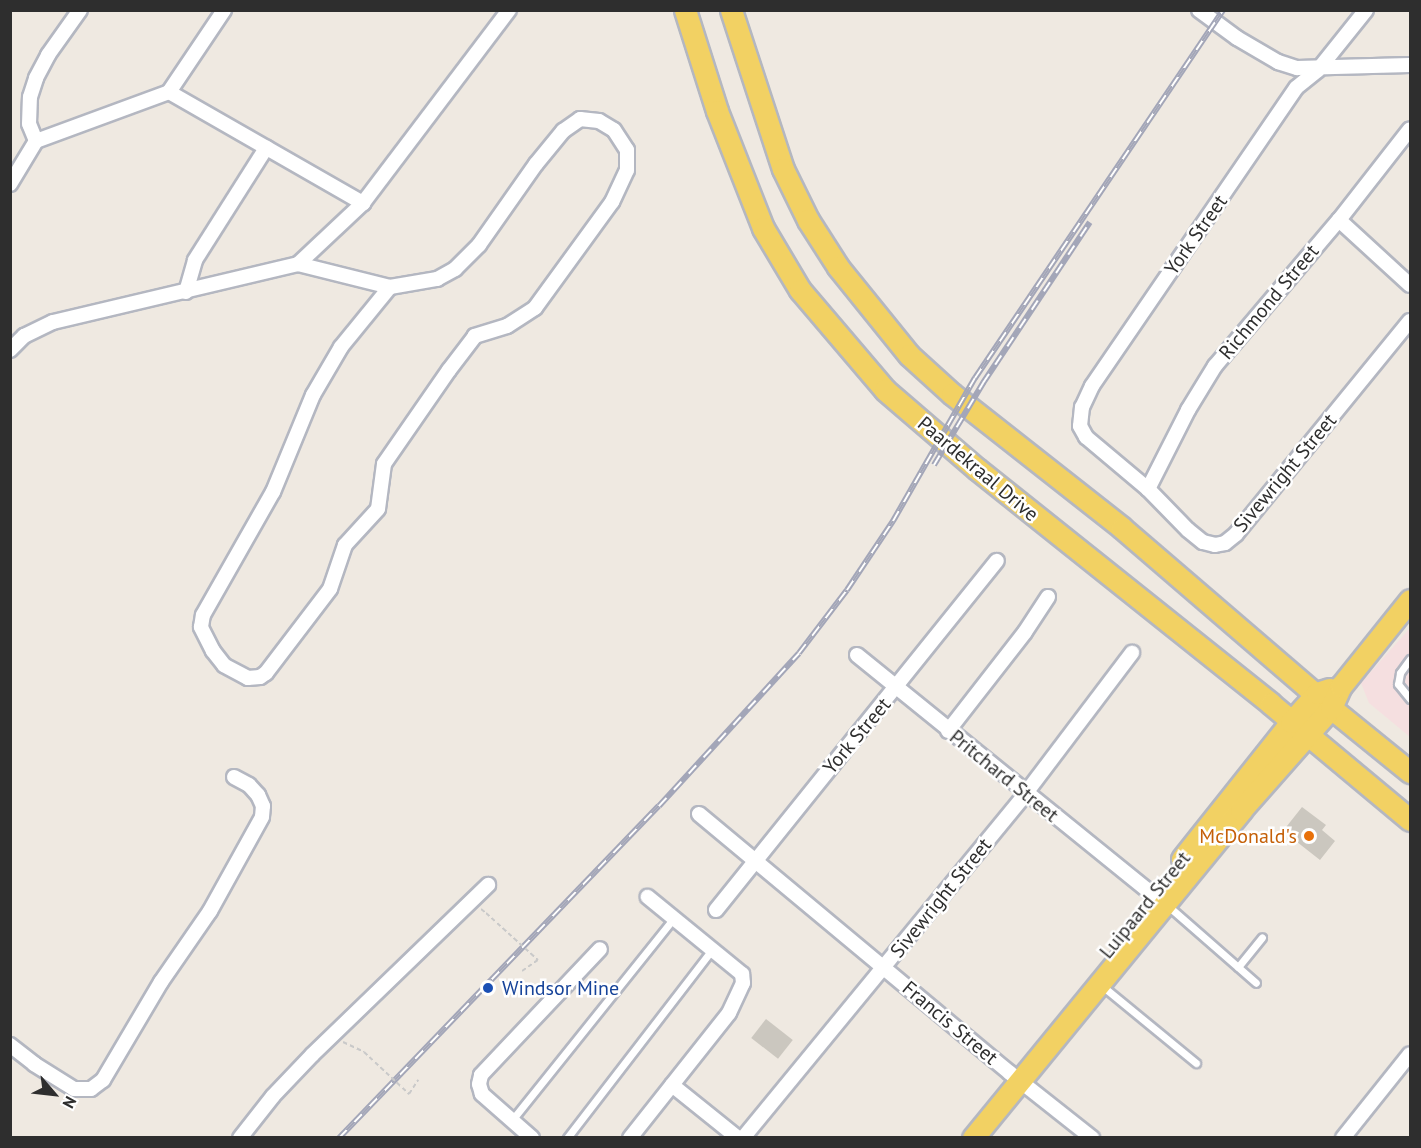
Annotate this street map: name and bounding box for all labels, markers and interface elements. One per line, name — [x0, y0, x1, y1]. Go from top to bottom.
street label: York Street — [1160, 190, 1232, 280]
street label: Richmond Street — [1214, 240, 1324, 364]
street label: Sivewright Street — [1229, 409, 1341, 537]
street label: Paardekraal Drive — [913, 412, 1043, 526]
street label: York Street — [818, 693, 896, 779]
street label: Pritchard Street — [945, 725, 1063, 827]
place label: McDonald's — [1199, 824, 1297, 848]
marker: McDonald's — [1302, 829, 1316, 843]
street label: Sivewright Street — [885, 833, 997, 963]
street label: Luipaard Street — [1095, 847, 1195, 963]
place label: Windsor Mine — [502, 976, 619, 1000]
street label: Francis Street — [897, 976, 1003, 1070]
marker: Windsor Mine — [479, 979, 497, 997]
north arrow — [24, 1064, 84, 1124]
text: N — [59, 1093, 81, 1112]

